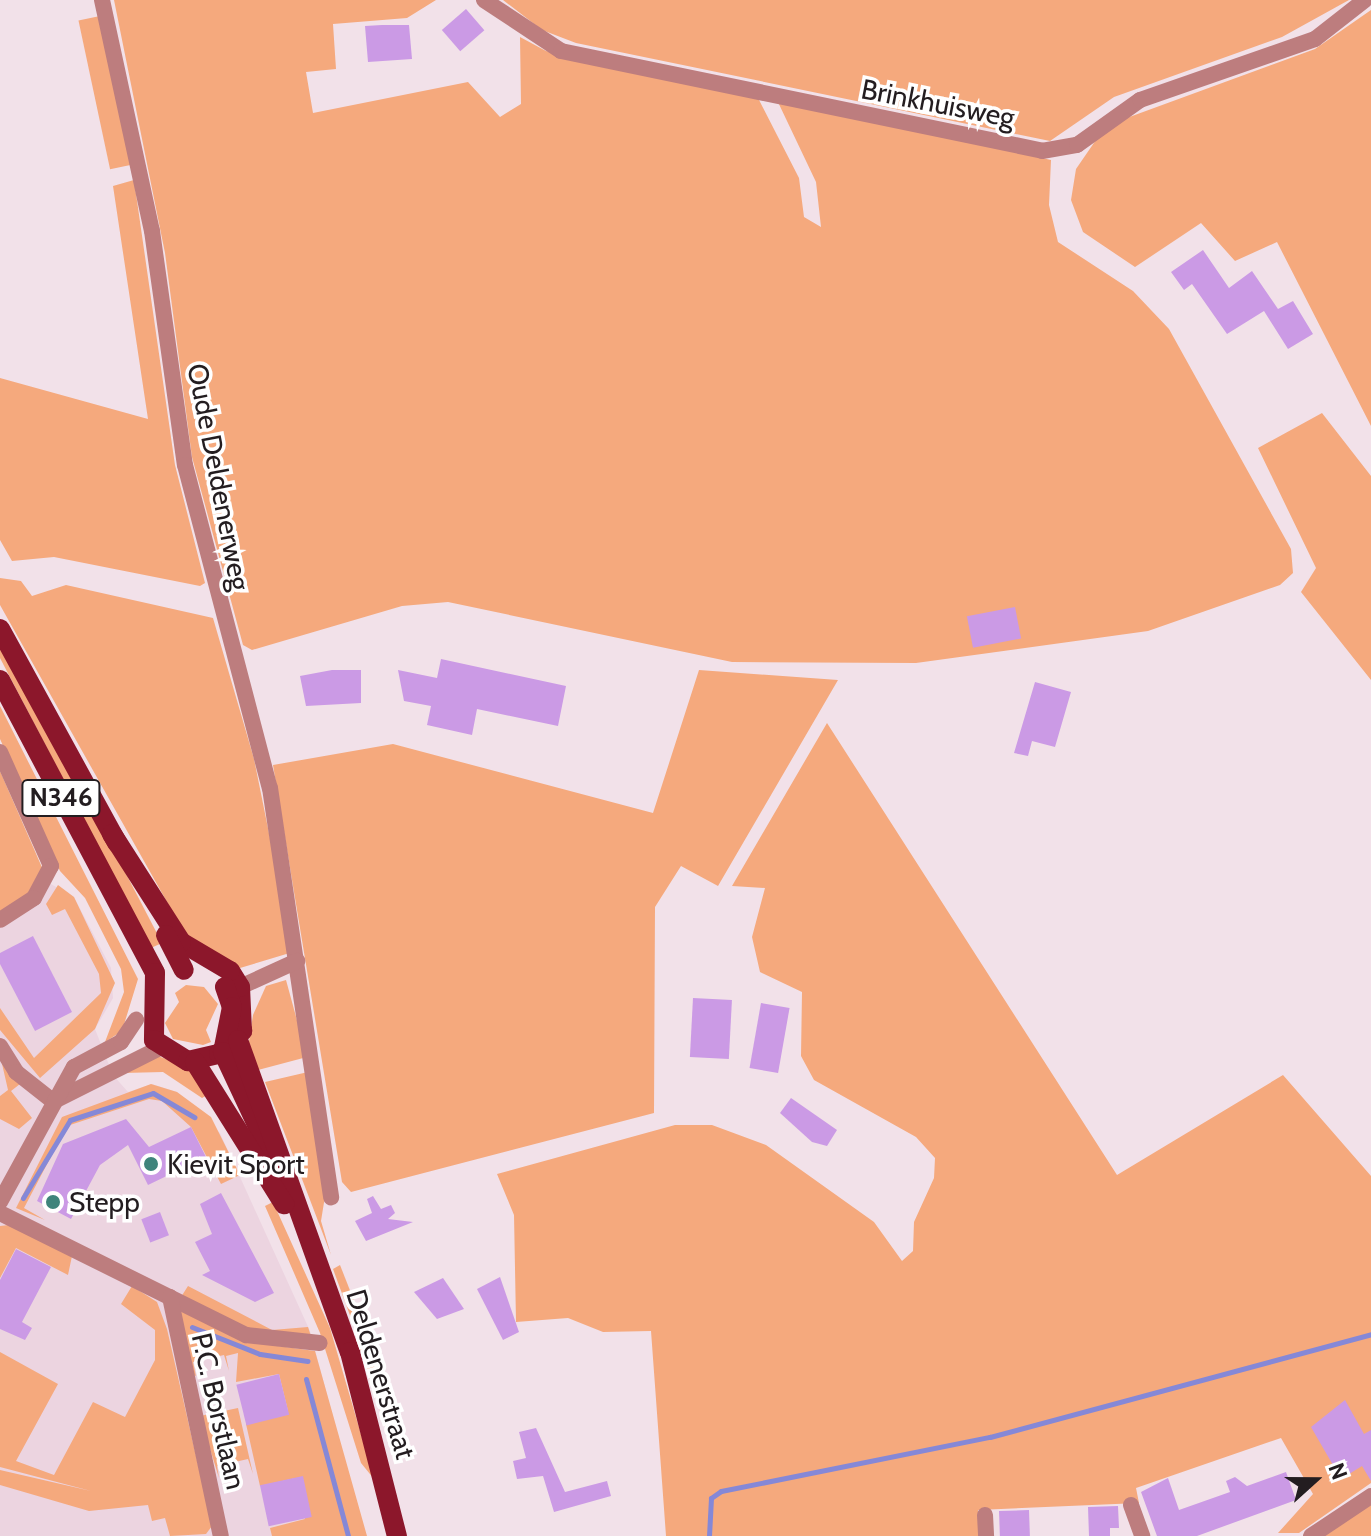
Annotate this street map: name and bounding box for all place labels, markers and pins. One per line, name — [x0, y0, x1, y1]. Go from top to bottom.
place label: Kievit Sport — [167, 1147, 305, 1181]
marker: Kievit Sport — [142, 1155, 160, 1173]
place label: Stepp — [69, 1185, 140, 1219]
marker: Stepp — [44, 1193, 62, 1211]

